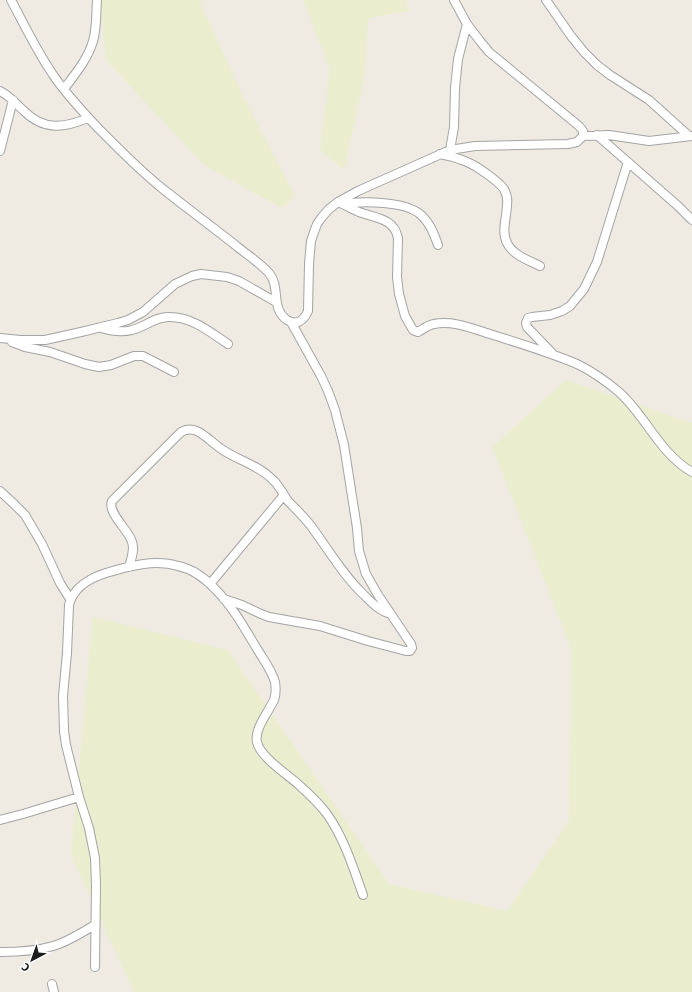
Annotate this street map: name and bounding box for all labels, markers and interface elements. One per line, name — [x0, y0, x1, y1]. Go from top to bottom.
north arrow — [12, 940, 52, 980]
text: С — [19, 960, 32, 974]

